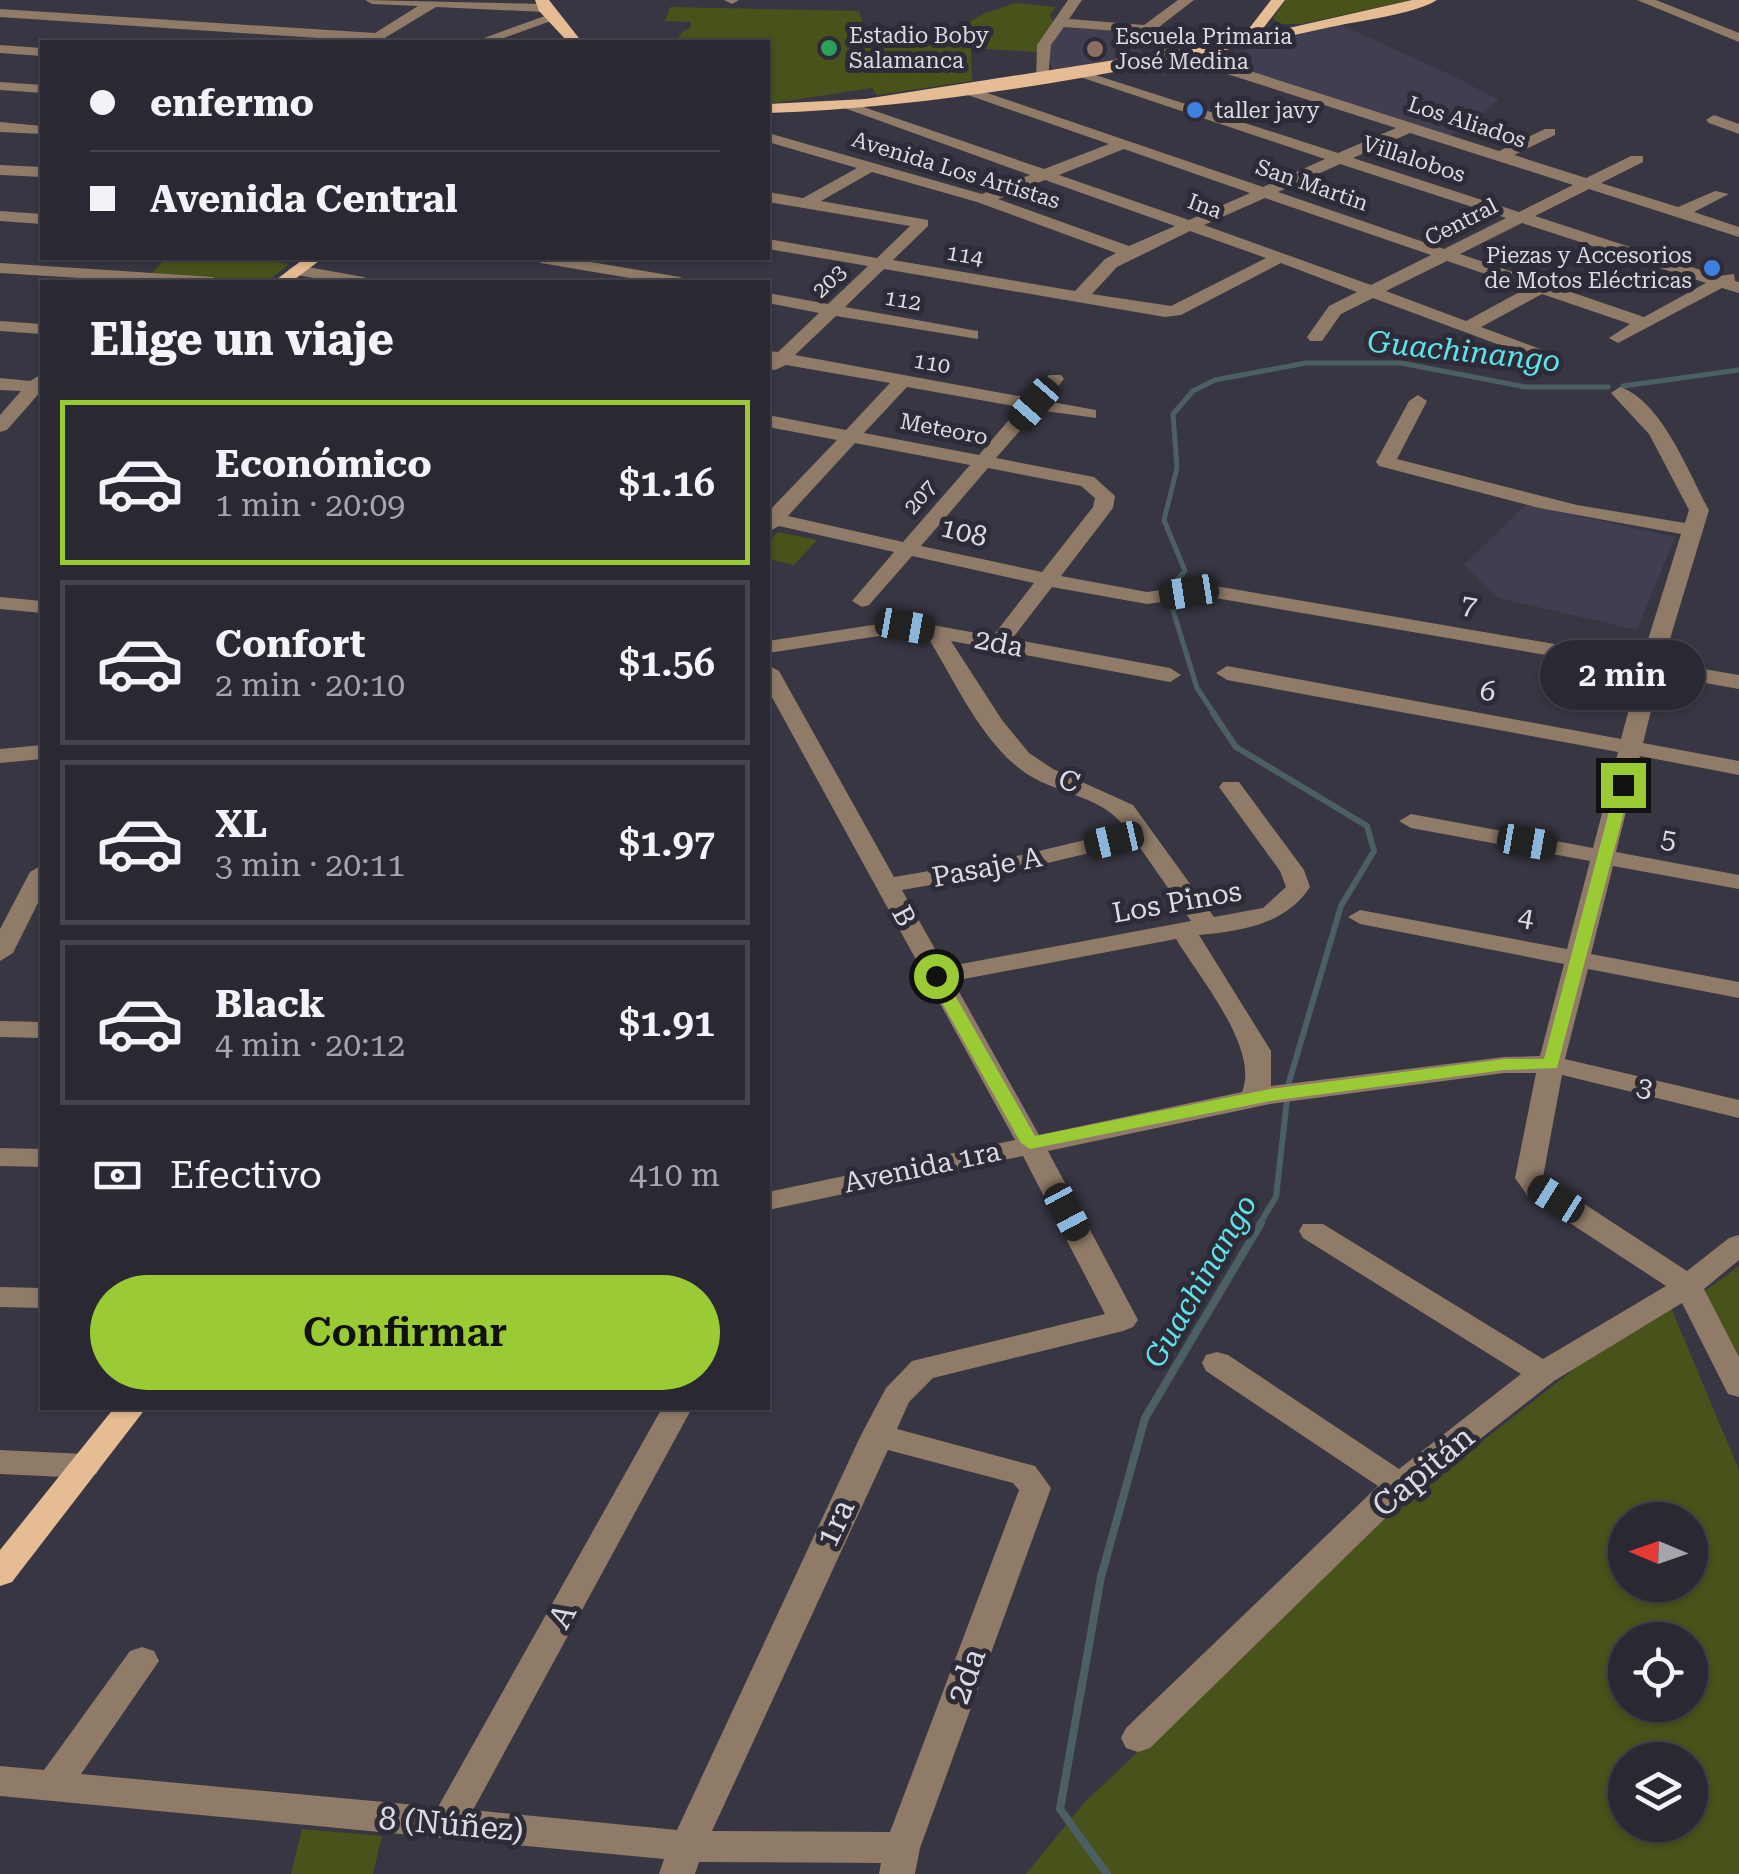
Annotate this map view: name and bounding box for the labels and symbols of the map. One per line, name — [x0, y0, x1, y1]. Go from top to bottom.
place label: Estadio Boby Salamanca — [849, 23, 989, 73]
place label: Escuela Primaria José Medina — [1115, 24, 1292, 74]
marker: Estadio Boby Salamanca — [818, 37, 840, 59]
marker: Escuela Primaria José Medina — [1084, 38, 1106, 60]
street label: Los Aliados — [1405, 91, 1529, 153]
place label: taller javy — [1215, 98, 1319, 123]
marker: taller javy — [1184, 99, 1206, 121]
street label: Avenida Los Artistas — [849, 126, 1063, 214]
street label: Villalobos — [1360, 131, 1468, 187]
street label: San Martin — [1253, 154, 1371, 216]
street label: Ina — [1185, 188, 1225, 224]
street label: Central — [1421, 193, 1502, 251]
street label: 114 — [945, 239, 986, 271]
place label: Piezas y Accesorios de Motos Eléctricas — [1484, 243, 1692, 293]
marker: Piezas y Accesorios de Motos Eléctricas — [1701, 257, 1723, 279]
street label: 203 — [807, 259, 851, 303]
street label: 112 — [883, 284, 923, 316]
water label: Guachinango — [1366, 323, 1562, 379]
street label: 110 — [912, 347, 952, 379]
car — [1003, 372, 1065, 436]
street label: Meteoro — [898, 408, 990, 450]
street label: 207 — [898, 475, 942, 519]
street label: 108 — [937, 510, 991, 554]
car — [1157, 572, 1221, 612]
street label: 7 — [1458, 587, 1480, 623]
car — [873, 606, 937, 646]
street label: 2da — [972, 622, 1026, 664]
callout: 2 min — [1540, 640, 1706, 710]
street label: 6 — [1477, 673, 1499, 709]
street label: C — [1054, 762, 1084, 800]
route end — [1601, 763, 1646, 808]
car — [1081, 819, 1147, 861]
street label: 5 — [1658, 821, 1680, 857]
car — [1495, 822, 1559, 862]
street label: Pasaje A — [929, 840, 1045, 894]
street label: Los Pinos — [1110, 874, 1244, 930]
street label: 4 — [1515, 899, 1537, 935]
street label: B — [885, 900, 923, 932]
route start — [914, 954, 959, 999]
street label: 3 — [1634, 1069, 1656, 1105]
street label: Avenida 1ra — [841, 1134, 1003, 1200]
car — [1523, 1170, 1589, 1228]
car — [1040, 1178, 1094, 1246]
water label: Guachinango — [1136, 1188, 1264, 1374]
street label: Capitán — [1364, 1417, 1482, 1525]
street label: 1ra — [808, 1493, 862, 1553]
north arrow — [1608, 1502, 1708, 1602]
street label: A — [540, 1596, 584, 1635]
street label: 2da — [939, 1643, 993, 1709]
street label: 8 (Núñez) — [377, 1799, 525, 1849]

